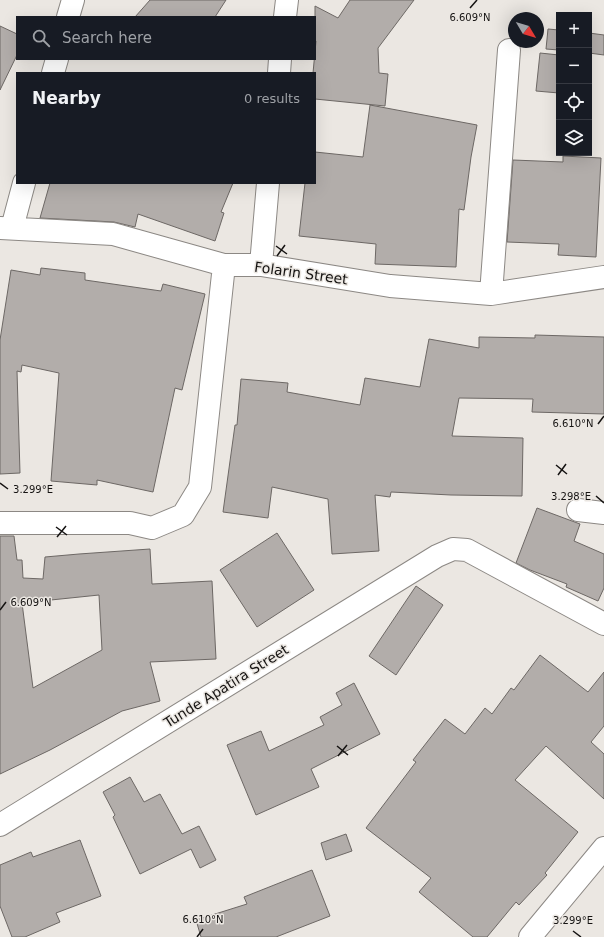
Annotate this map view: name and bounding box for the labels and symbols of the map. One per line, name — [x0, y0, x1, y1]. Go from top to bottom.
text: 6.609°N — [449, 12, 491, 23]
north arrow — [508, 12, 544, 48]
street label: Folarin Street — [253, 259, 349, 288]
text: 6.610°N — [552, 418, 594, 429]
text: 3.299°E — [13, 484, 53, 495]
text: 3.298°E — [551, 491, 591, 502]
text: 6.609°N — [10, 597, 52, 608]
street label: Tunde Apatira Street — [160, 641, 292, 731]
text: 6.610°N — [182, 914, 224, 925]
text: 3.299°E — [553, 915, 593, 926]

